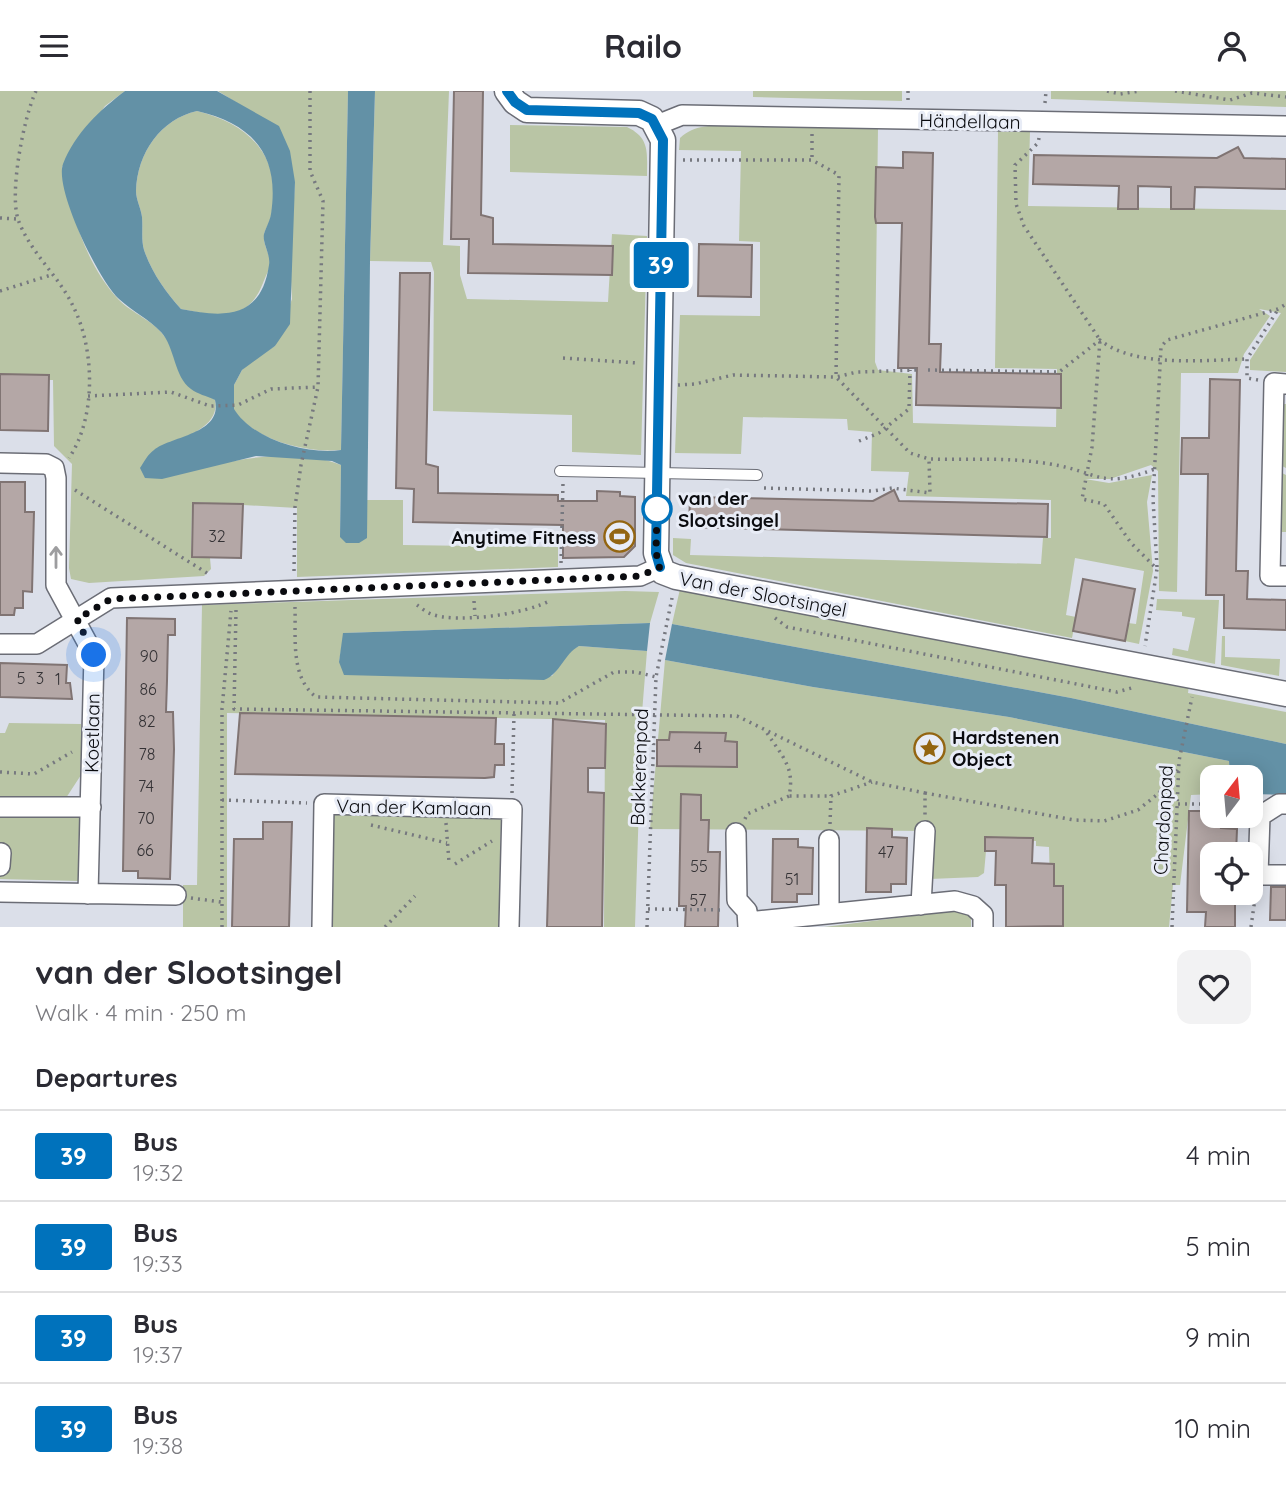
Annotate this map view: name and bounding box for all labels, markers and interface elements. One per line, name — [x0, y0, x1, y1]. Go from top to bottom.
text: Railo — [604, 26, 682, 66]
icon: menu — [35, 27, 73, 65]
icon: person — [1213, 27, 1251, 65]
street label: Händellaan — [919, 108, 1021, 134]
line badge: 39 — [630, 242, 692, 288]
text: 39 — [648, 250, 674, 280]
place label: van der Slootsingel — [678, 486, 779, 532]
marker: van der Slootsingel — [642, 494, 672, 524]
sports icon: Anytime Fitness — [602, 520, 636, 554]
place label: Anytime Fitness — [451, 525, 596, 549]
house number: 32 — [208, 526, 226, 546]
one-way arrow — [49, 546, 63, 569]
street label: Van der Slootsingel — [677, 566, 849, 622]
your location — [76, 637, 111, 672]
house number: 90 — [140, 646, 158, 666]
house number: 5 — [17, 668, 25, 688]
house number: 3 — [36, 668, 44, 688]
house number: 1 — [55, 669, 61, 689]
house number: 86 — [139, 679, 157, 699]
street label: Koetlaan — [79, 693, 105, 773]
street label: Bakkerenpad — [625, 708, 653, 826]
house number: 82 — [138, 711, 156, 731]
place label: Hardstenen Object — [952, 725, 1059, 771]
place icon: Hardstenen Object — [912, 731, 946, 765]
house number: 4 — [694, 737, 702, 757]
house number: 78 — [139, 744, 155, 764]
street label: Chardonpad — [1148, 764, 1178, 876]
north arrow — [1200, 765, 1264, 828]
map controls — [1200, 765, 1263, 905]
house number: 74 — [138, 776, 154, 796]
street label: Van der Kamlaan — [336, 794, 492, 820]
house number: 70 — [137, 808, 155, 828]
house number: 66 — [136, 840, 154, 860]
house number: 47 — [878, 842, 894, 862]
button: locate — [1200, 842, 1263, 905]
house number: 55 — [690, 856, 708, 876]
house number: 51 — [785, 869, 799, 889]
house number: 57 — [690, 890, 706, 910]
button: heart — [1177, 950, 1251, 1024]
text: van der Slootsingel — [35, 951, 343, 992]
text: Walk · 4 min · 250 m — [35, 998, 246, 1027]
text: Departures — [35, 1061, 178, 1094]
text: Bus — [133, 1125, 178, 1158]
text: 4 min — [1186, 1139, 1251, 1172]
text: 39 — [60, 1141, 87, 1171]
text: 19:32 — [133, 1158, 183, 1187]
text: Bus — [133, 1216, 178, 1249]
text: 5 min — [1185, 1230, 1251, 1263]
text: 39 — [60, 1232, 87, 1262]
text: 19:33 — [133, 1249, 183, 1278]
text: Bus — [133, 1307, 178, 1340]
text: 9 min — [1185, 1321, 1251, 1354]
text: 39 — [60, 1323, 87, 1353]
text: 19:37 — [133, 1340, 183, 1369]
text: Bus — [133, 1398, 178, 1431]
text: 10 min — [1175, 1412, 1251, 1445]
text: 39 — [60, 1414, 87, 1444]
text: 19:38 — [133, 1431, 183, 1460]

